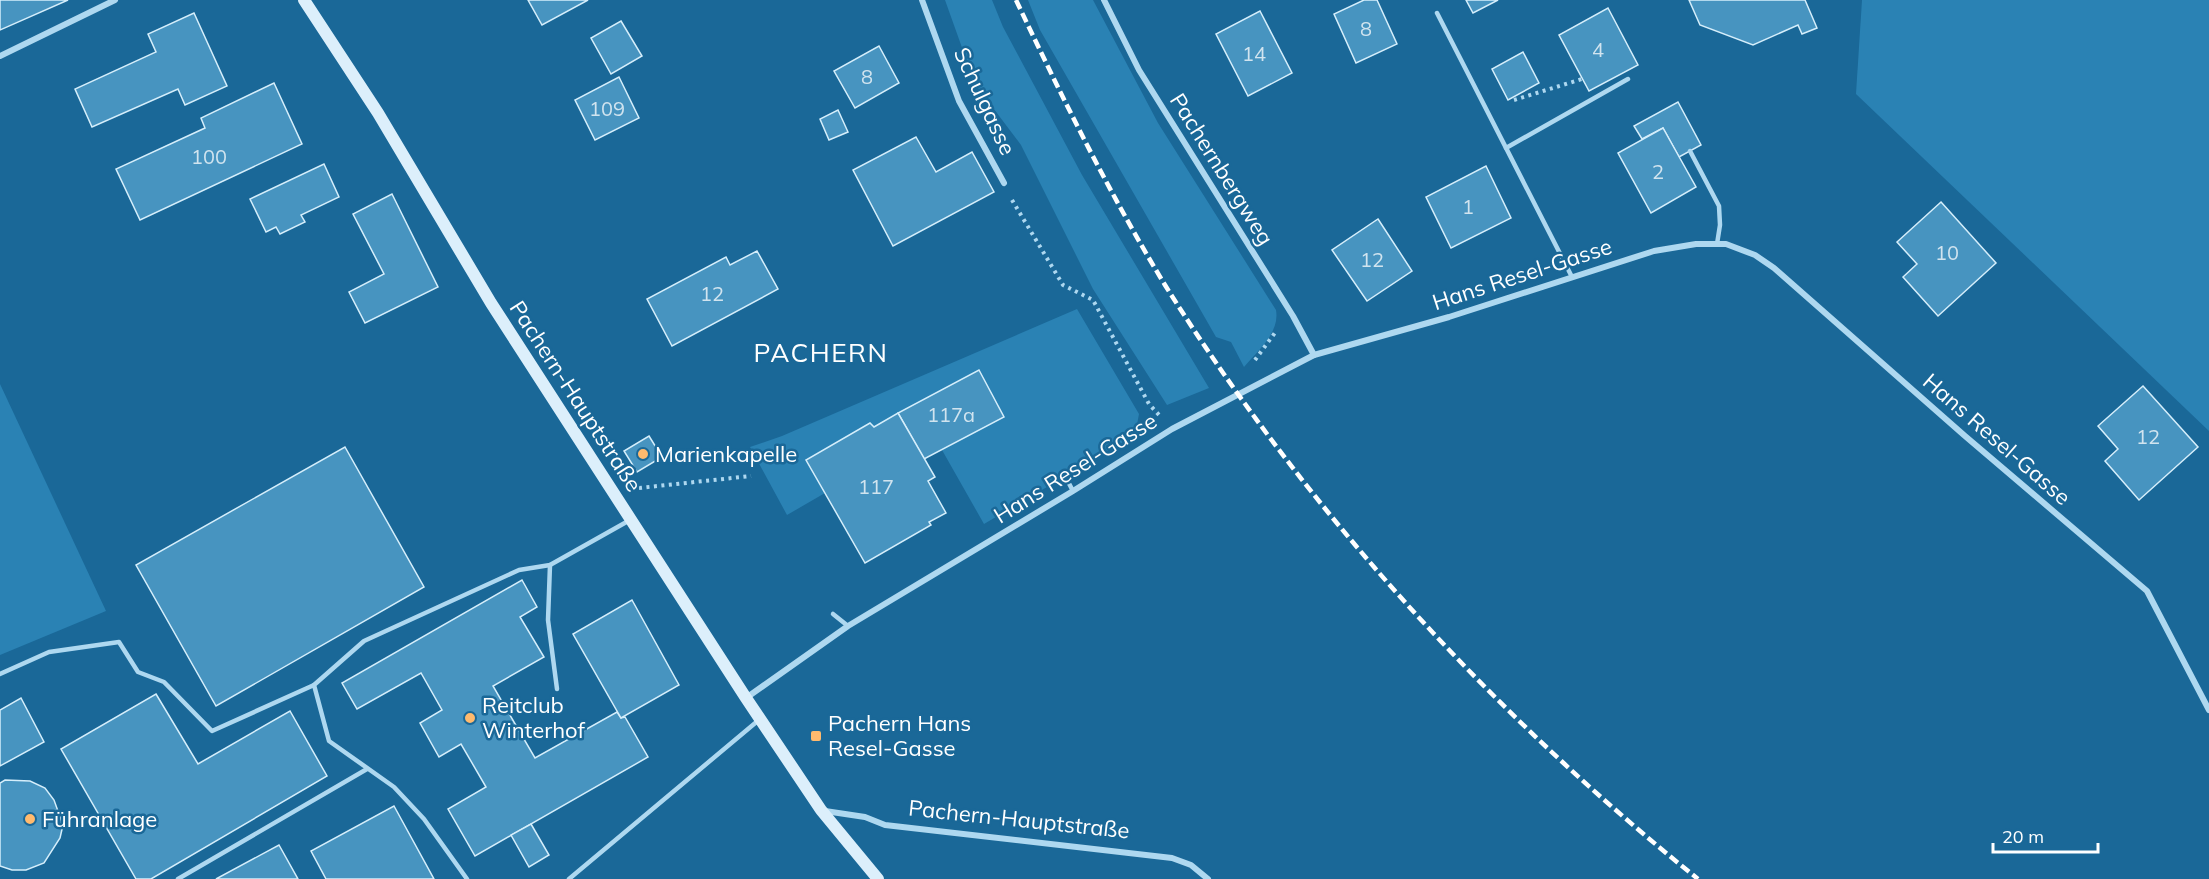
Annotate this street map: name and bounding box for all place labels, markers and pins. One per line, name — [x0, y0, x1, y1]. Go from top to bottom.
place label: Marienkapelle — [655, 440, 797, 468]
marker: Marienkapelle — [636, 447, 650, 461]
place label: Reitclub Winterhof — [482, 691, 585, 744]
place label: Pachern Hans Resel-Gasse — [828, 709, 971, 762]
marker: Reitclub Winterhof — [463, 711, 477, 725]
marker: Pachern Hans Resel-Gasse — [809, 729, 823, 743]
place label: Führanlage — [42, 805, 157, 833]
marker: Führanlage — [23, 812, 37, 826]

